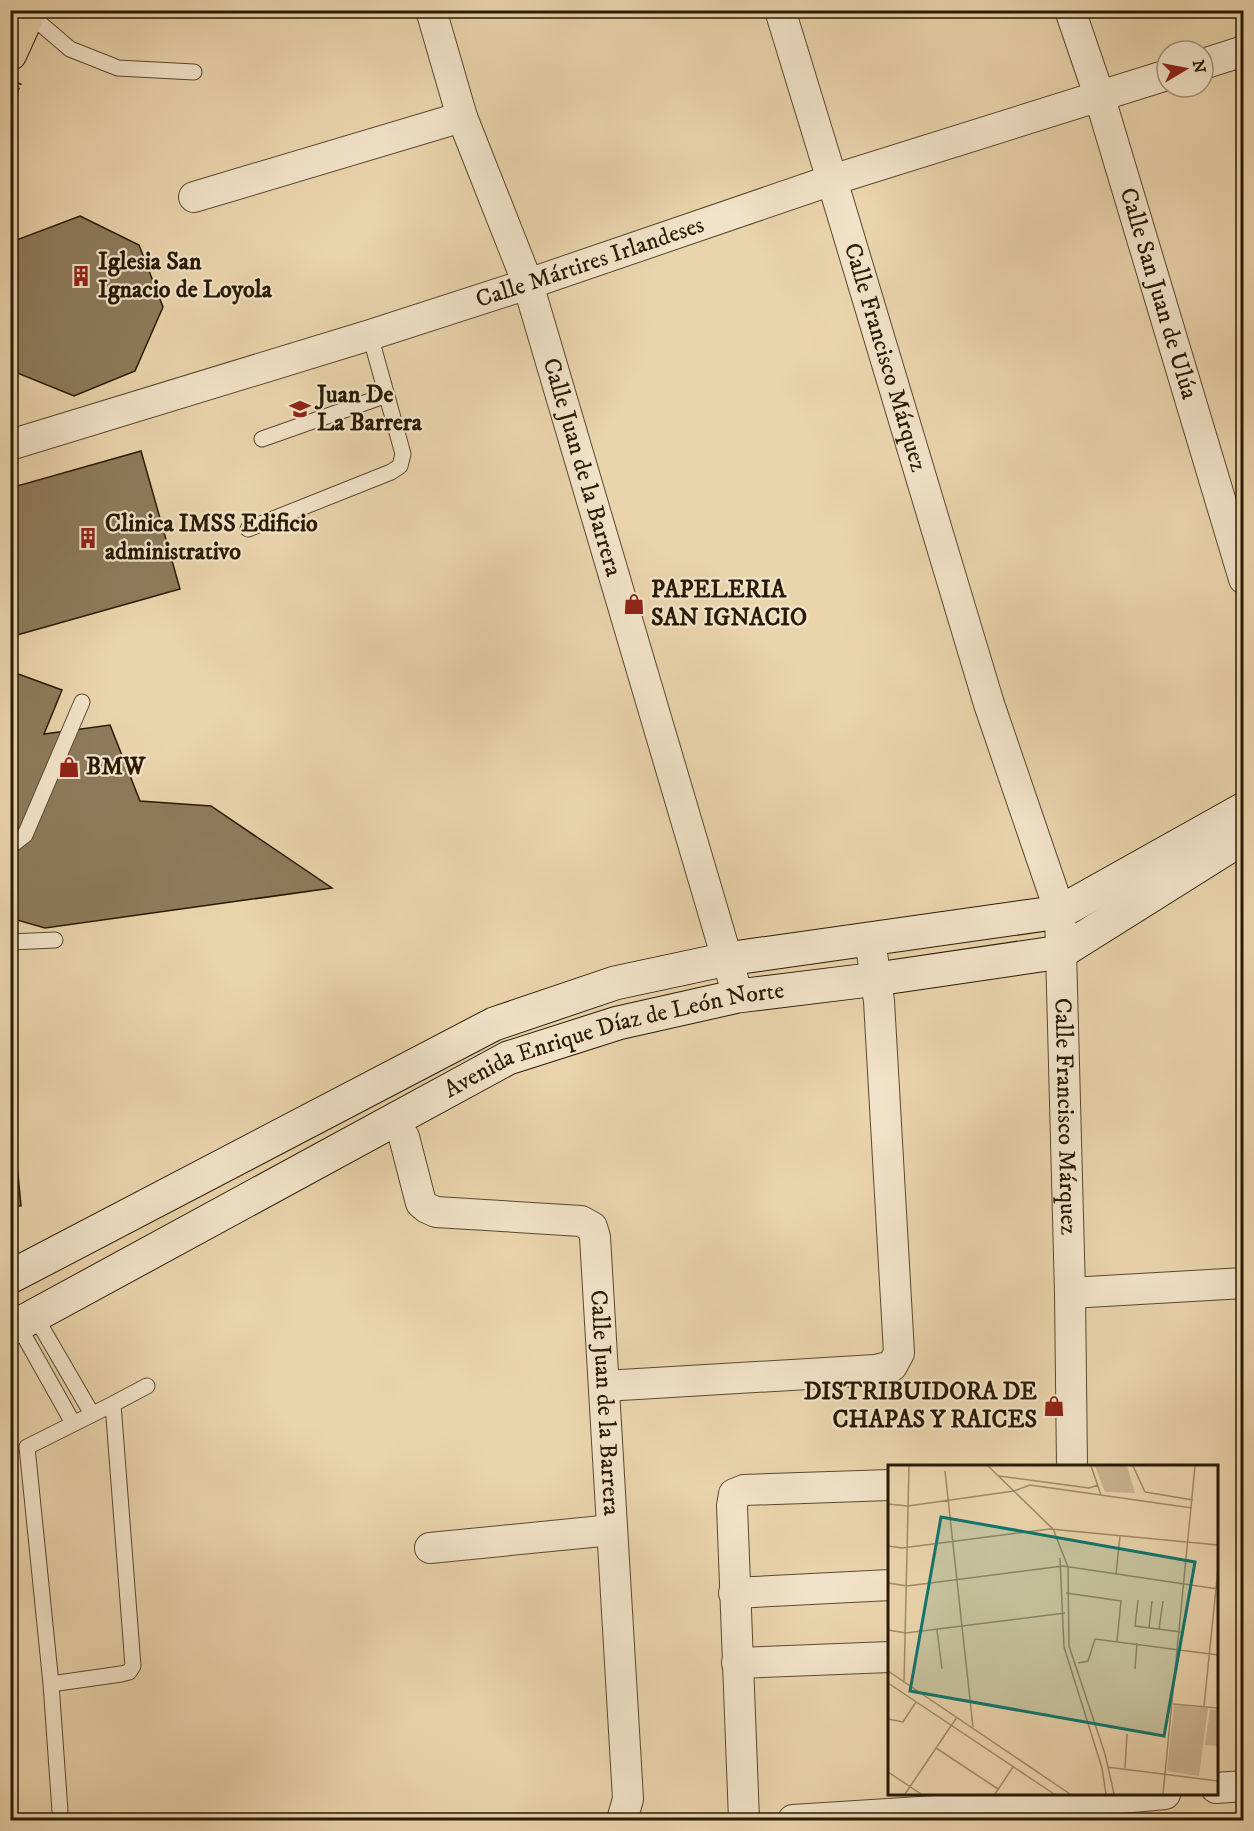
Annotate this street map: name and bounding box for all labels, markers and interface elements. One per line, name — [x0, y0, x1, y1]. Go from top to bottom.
north arrow — [1155, 39, 1215, 99]
text: N — [1188, 58, 1210, 75]
street label: Calle San Juan de Ulúa — [1113, 184, 1205, 404]
street label: Calle Mártires Irlandeses — [472, 210, 708, 315]
street label: Calle Francisco Márquez — [837, 239, 934, 476]
place label: Iglesia San Ignacio de Loyola — [98, 247, 273, 305]
building icon: Iglesia San Ignacio de Loyola — [69, 264, 93, 288]
street label: Calle Juan de la Barrera — [536, 354, 629, 581]
place label: Juan De La Barrera — [314, 380, 423, 438]
school or university icon: Juan De La Barrera — [288, 397, 312, 421]
place label: Clinica IMSS Edificio administrativo — [105, 509, 318, 567]
building icon: Clinica IMSS Edificio administrativo — [76, 526, 100, 550]
place label: PAPELERIA SAN IGNACIO — [651, 575, 807, 633]
shop icon: PAPELERIA SAN IGNACIO — [622, 592, 646, 616]
place label: BMW — [86, 752, 146, 782]
shop icon: BMW — [57, 755, 81, 779]
street label: Avenida Enrique Díaz de León Norte — [439, 975, 786, 1105]
street label: Calle Francisco Márquez — [1047, 997, 1083, 1236]
street label: Calle Juan de la Barrera — [583, 1289, 626, 1517]
place label: DISTRIBUIDORA DE CHAPAS Y RAICES — [804, 1377, 1037, 1435]
shop icon: DISTRIBUIDORA DE CHAPAS Y RAICES — [1042, 1394, 1066, 1418]
inset map — [888, 1465, 1218, 1795]

